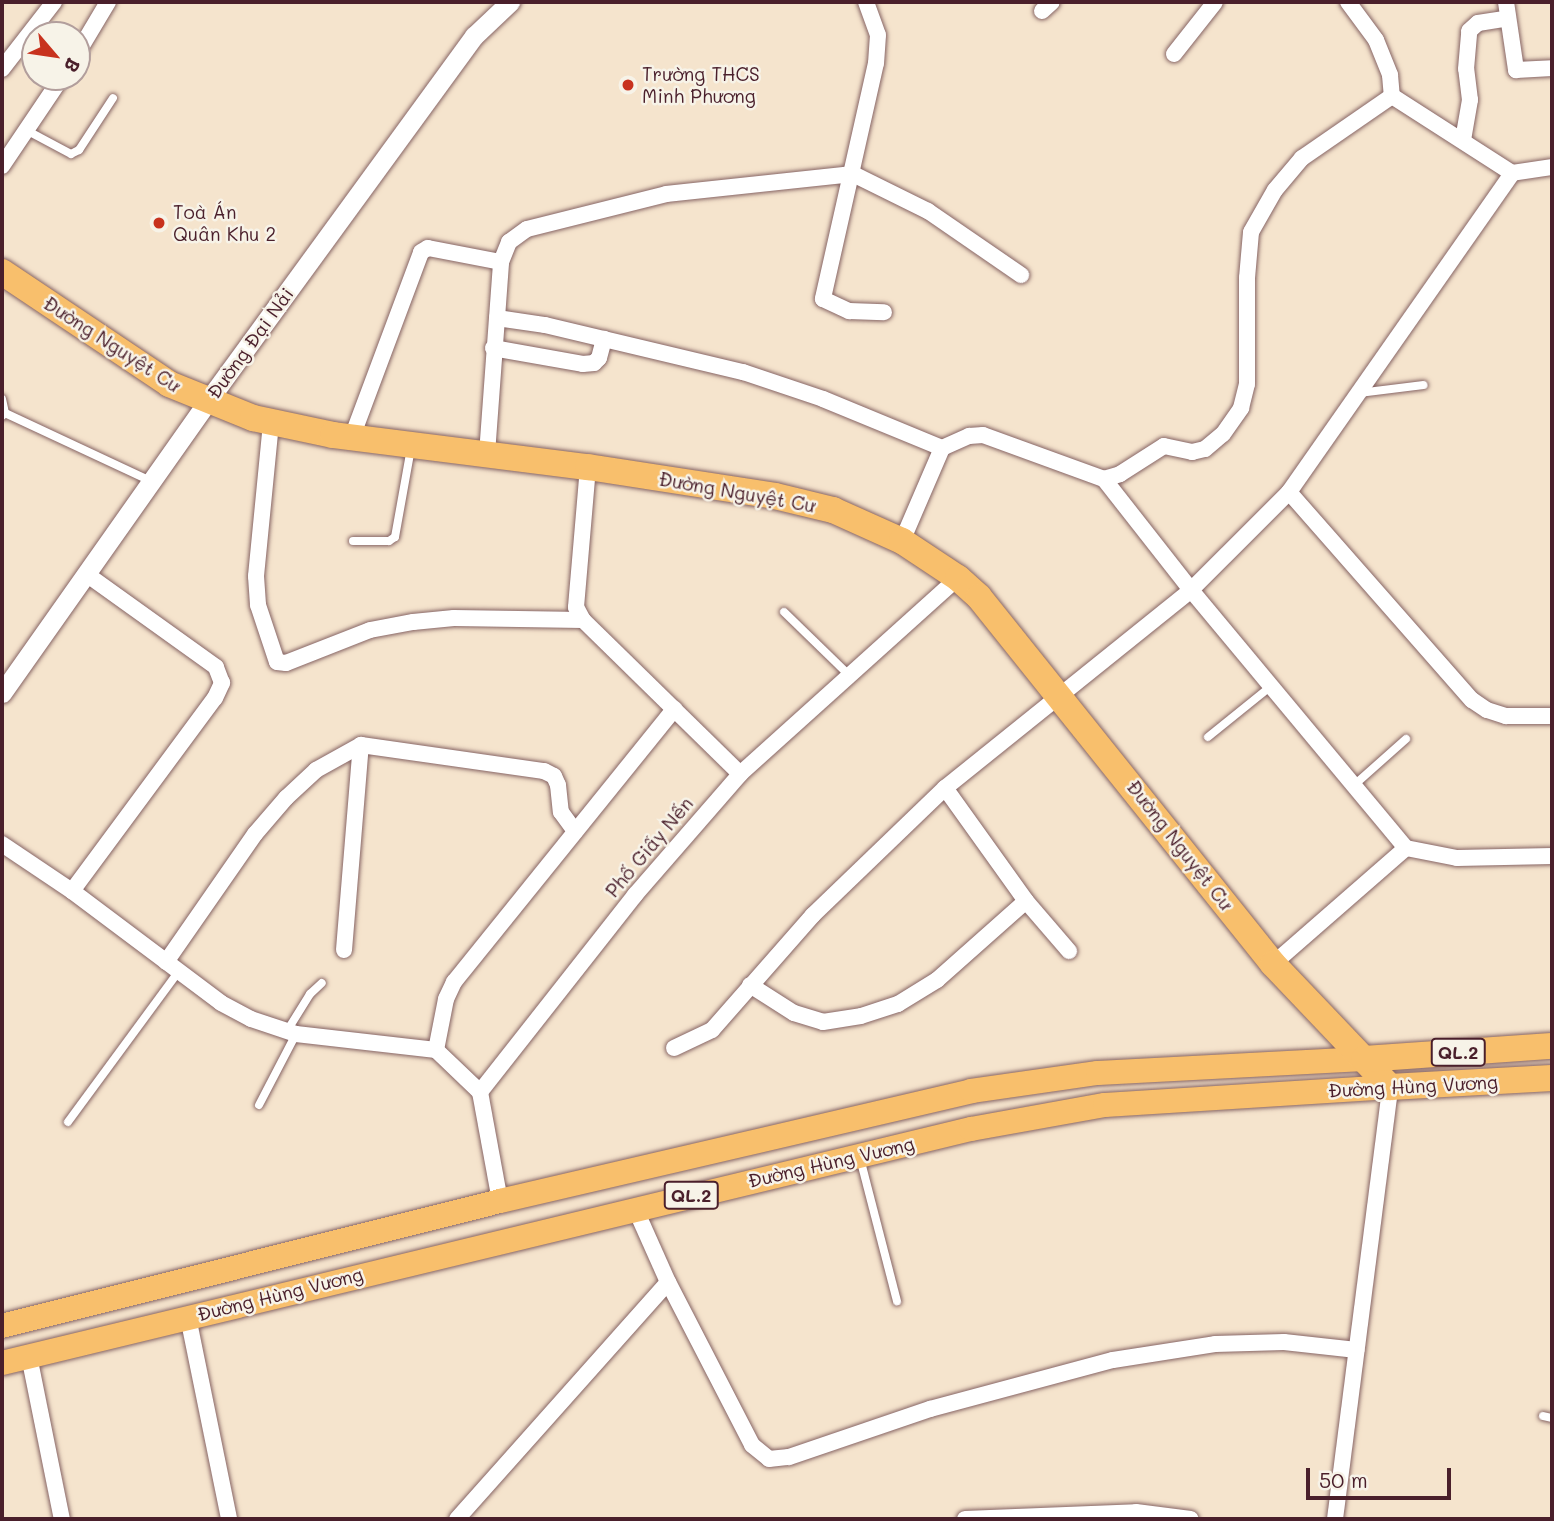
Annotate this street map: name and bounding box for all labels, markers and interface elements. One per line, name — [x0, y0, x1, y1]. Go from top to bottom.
north arrow — [21, 21, 91, 91]
text: B — [59, 54, 87, 77]
place label: Trường THCS Minh Phương — [642, 63, 760, 107]
marker: Trường THCS Minh Phương — [620, 77, 636, 93]
place label: Toà Án Quân Khu 2 — [173, 201, 276, 245]
marker: Toà Án Quân Khu 2 — [151, 215, 167, 231]
street label: Đường Đại Nải — [202, 283, 298, 403]
street label: Đường Nguyệt Cư — [39, 291, 185, 397]
street label: Đường Nguyệt Cư — [657, 467, 817, 517]
street label: Đường Nguyệt Cư — [1122, 776, 1238, 914]
street label: Phố Giấy Nến — [601, 792, 697, 902]
road number: QL.2 — [1430, 1037, 1486, 1066]
street label: Đường Hùng Vương — [1328, 1070, 1498, 1102]
street label: Đường Hùng Vương — [746, 1132, 916, 1192]
road number: QL.2 — [663, 1180, 719, 1210]
street label: Đường Hùng Vương — [195, 1262, 365, 1326]
scale bar — [1309, 1454, 1454, 1498]
text: 50 m — [1319, 1466, 1368, 1493]

